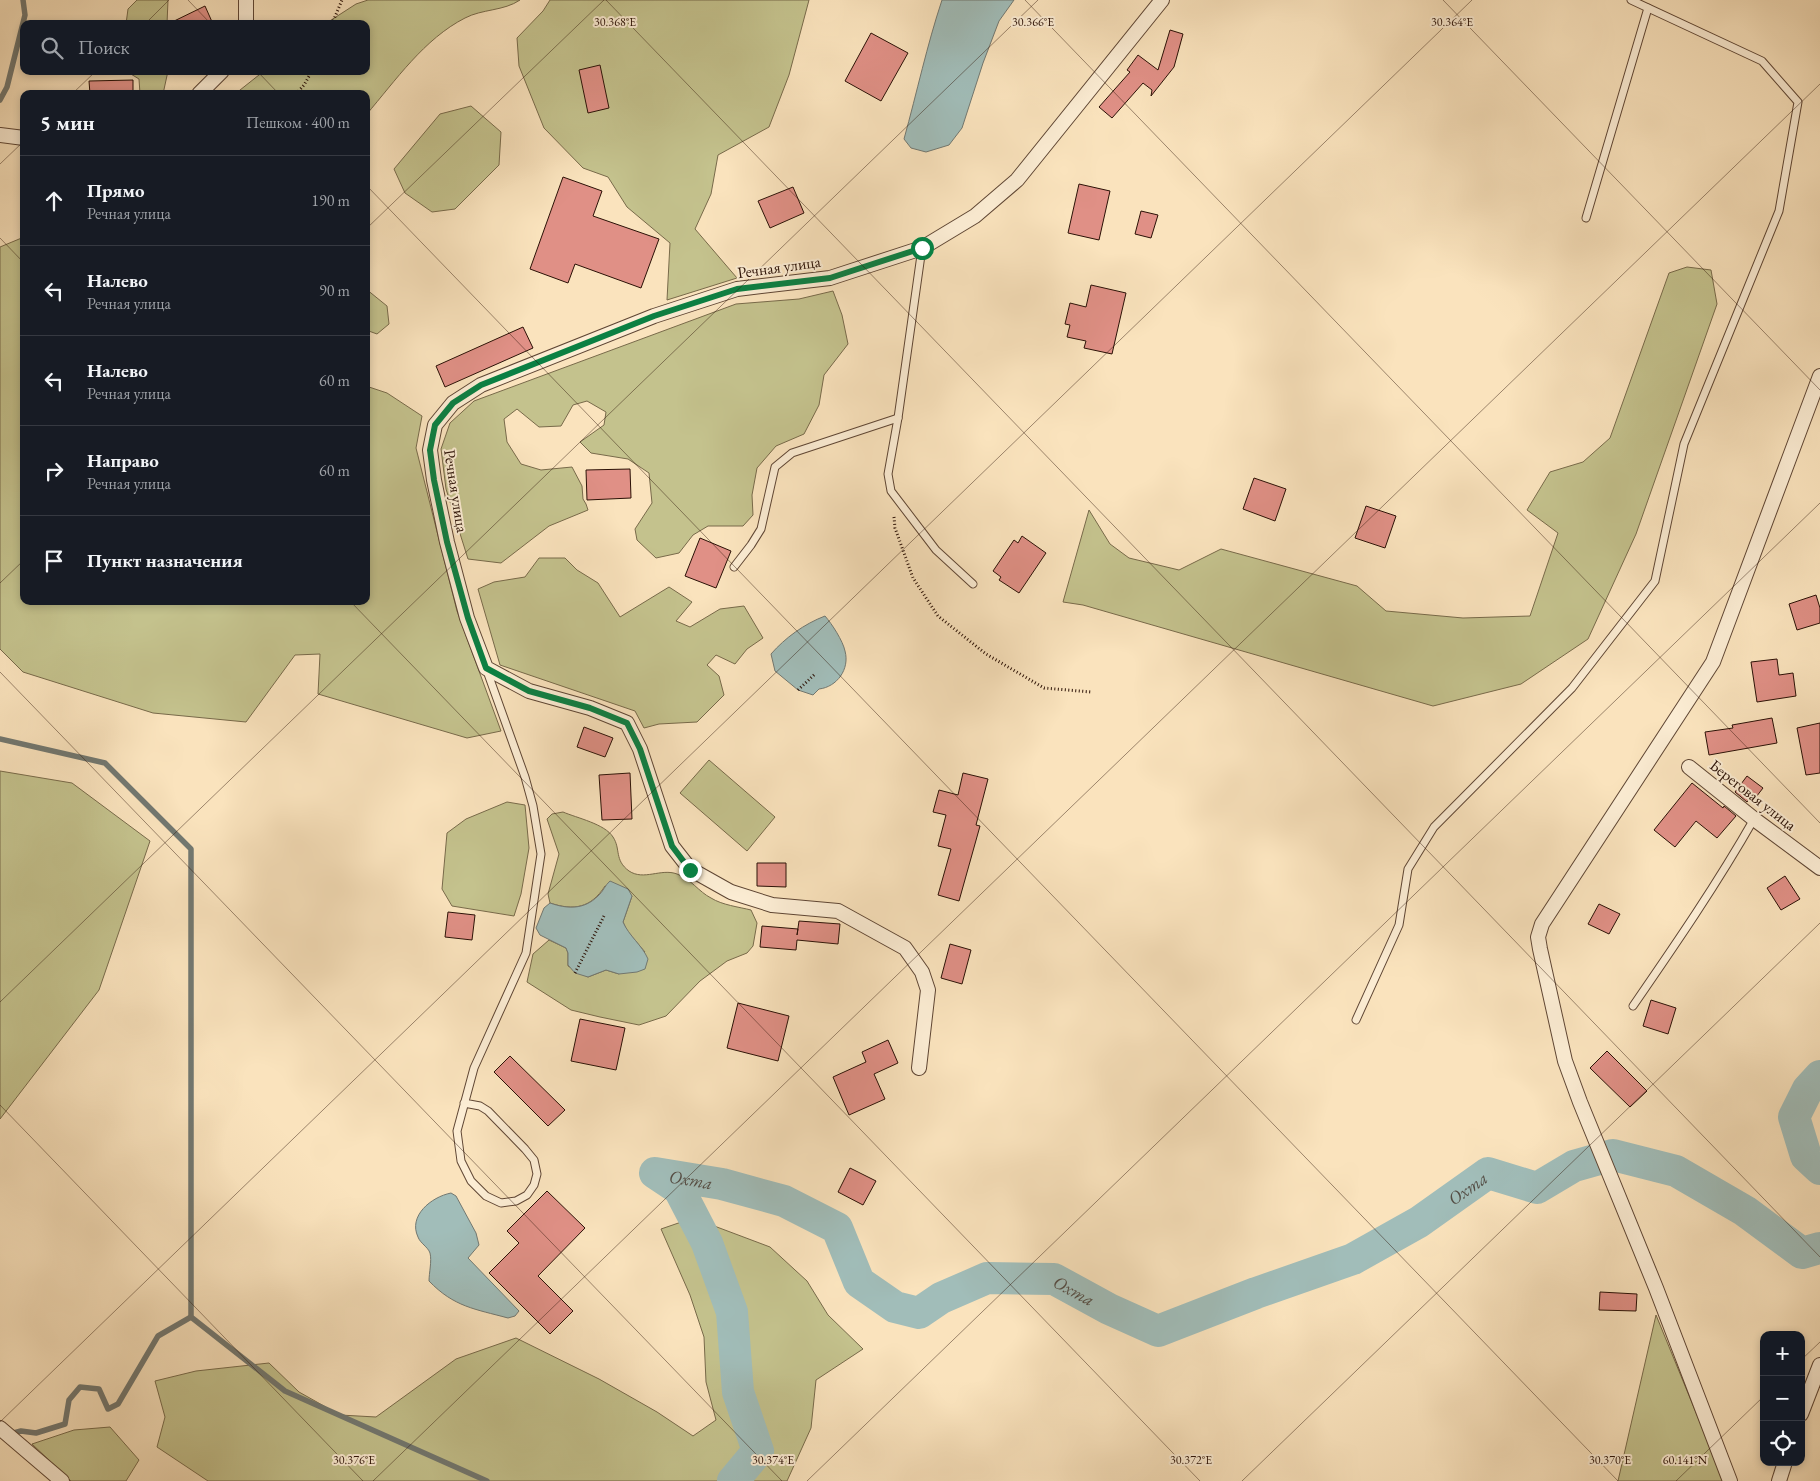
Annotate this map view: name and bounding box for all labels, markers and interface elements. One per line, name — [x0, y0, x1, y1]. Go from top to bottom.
text: 30.368°E — [594, 14, 636, 30]
text: 30.366°E — [1012, 14, 1054, 30]
text: 30.364°E — [1431, 14, 1473, 30]
search box — [20, 20, 370, 75]
icon: search — [38, 34, 66, 62]
text: Поиск — [78, 35, 130, 60]
text: 5 мин — [40, 109, 95, 136]
text: Пешком · 400 m — [246, 112, 350, 133]
text: Прямо — [87, 178, 145, 203]
icon: ahead — [40, 187, 68, 215]
text: 190 m — [311, 190, 350, 211]
text: Речная улица — [87, 203, 171, 224]
route start — [911, 237, 934, 260]
street label: Речная улица — [736, 251, 823, 283]
text: Налево — [87, 268, 148, 293]
icon: left — [40, 277, 68, 305]
text: 90 m — [319, 280, 350, 301]
text: Речная улица — [87, 293, 171, 314]
text: Налево — [87, 358, 148, 383]
icon: left — [40, 367, 68, 395]
text: 60 m — [319, 370, 350, 391]
text: Речная улица — [87, 383, 171, 404]
text: Направо — [87, 448, 159, 473]
street label: Речная улица — [439, 448, 473, 535]
icon: right — [40, 457, 68, 485]
text: 60 m — [319, 460, 350, 481]
text: Речная улица — [87, 473, 171, 494]
icon: arrive — [40, 547, 68, 575]
text: Пункт назначения — [87, 548, 243, 573]
street label: Береговая улица — [1705, 755, 1801, 836]
route end — [679, 859, 702, 882]
water label: Охта — [668, 1164, 714, 1194]
water label: Охта — [1443, 1166, 1492, 1210]
water label: Охта — [1050, 1270, 1099, 1311]
map controls — [1760, 1331, 1805, 1466]
button: + — [1760, 1331, 1805, 1376]
button: − — [1760, 1376, 1805, 1421]
button: locate — [1760, 1421, 1805, 1466]
text: 30.376°E — [333, 1452, 375, 1468]
text: 30.374°E — [752, 1452, 794, 1468]
text: 30.372°E — [1170, 1452, 1212, 1468]
text: 30.370°E — [1589, 1452, 1631, 1468]
text: 60.141°N — [1663, 1452, 1708, 1468]

